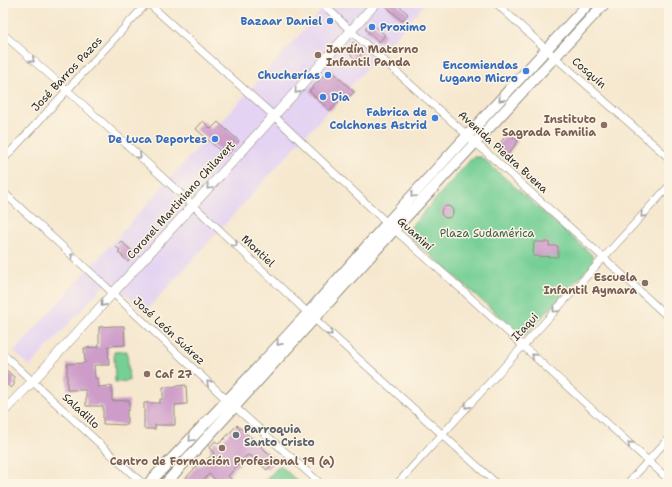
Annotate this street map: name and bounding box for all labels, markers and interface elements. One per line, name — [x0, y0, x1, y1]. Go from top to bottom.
place label: Bazaar Daniel — [241, 14, 322, 29]
marker: Bazaar Daniel — [325, 16, 335, 26]
place label: Proximo — [380, 20, 426, 35]
marker: Proximo — [367, 22, 377, 32]
street label: José Barros Pazos — [28, 33, 106, 115]
place label: Jardín Materno Infantil Panda — [326, 42, 418, 70]
marker: Jardín Materno Infantil Panda — [313, 50, 323, 60]
street label: Cosquín — [569, 54, 609, 92]
one-way arrow — [27, 55, 35, 62]
place label: Encomiendas Lugano Micro — [439, 58, 518, 86]
marker: Encomiendas Lugano Micro — [521, 66, 531, 76]
place label: Chucherías — [257, 68, 320, 83]
marker: Chucherías — [323, 70, 333, 80]
one-way arrow — [294, 86, 302, 94]
place label: Dia — [331, 90, 350, 105]
marker: Dia — [318, 92, 328, 102]
one-way arrow — [498, 94, 506, 102]
place label: Fabrica de Colchones Astrid — [329, 105, 427, 133]
street label: Avenida Piedra Buena — [455, 107, 551, 197]
place label: Instituto Sagrada Familia — [502, 112, 596, 140]
marker: Fabrica de Colchones Astrid — [430, 113, 440, 123]
marker: Instituto Sagrada Familia — [599, 120, 609, 130]
place label: De Luca Deportes — [108, 132, 207, 147]
marker: De Luca Deportes — [210, 134, 220, 144]
street label: Coronel Martiniano Chilavert — [124, 137, 238, 263]
one-way arrow — [134, 151, 142, 159]
one-way arrow — [207, 182, 214, 190]
one-way arrow — [411, 190, 418, 197]
one-way arrow — [641, 210, 648, 217]
street label: Guaminí — [394, 214, 436, 254]
park label: Plaza Sudamérica — [440, 226, 535, 241]
street label: Montiel — [238, 232, 279, 271]
one-way arrow — [230, 239, 238, 247]
one-way arrow — [70, 254, 77, 261]
place label: Escuela Infantil Aymara — [544, 270, 637, 298]
marker: Escuela Infantil Aymara — [640, 278, 650, 288]
street label: José León Suárez — [130, 294, 208, 368]
one-way arrow — [100, 299, 108, 307]
one-way arrow — [553, 306, 560, 313]
street label: Itaqui — [508, 310, 542, 344]
one-way arrow — [325, 328, 333, 335]
one-way arrow — [277, 339, 284, 346]
one-way arrow — [531, 353, 539, 361]
place label: Caf 27 — [155, 367, 193, 382]
marker: Caf 27 — [142, 369, 152, 379]
one-way arrow — [206, 380, 214, 388]
street label: Saladillo — [59, 390, 103, 432]
one-way arrow — [465, 402, 472, 409]
place label: Parroquia Santo Cristo — [244, 422, 315, 450]
marker: Parroquia Santo Cristo — [231, 430, 241, 440]
one-way arrow — [188, 434, 196, 442]
one-way arrow — [627, 441, 635, 448]
marker: Centro de Formación Profesional 19 (a) — [217, 443, 227, 453]
place label: Centro de Formación Profesional 19 (a) — [110, 454, 334, 469]

